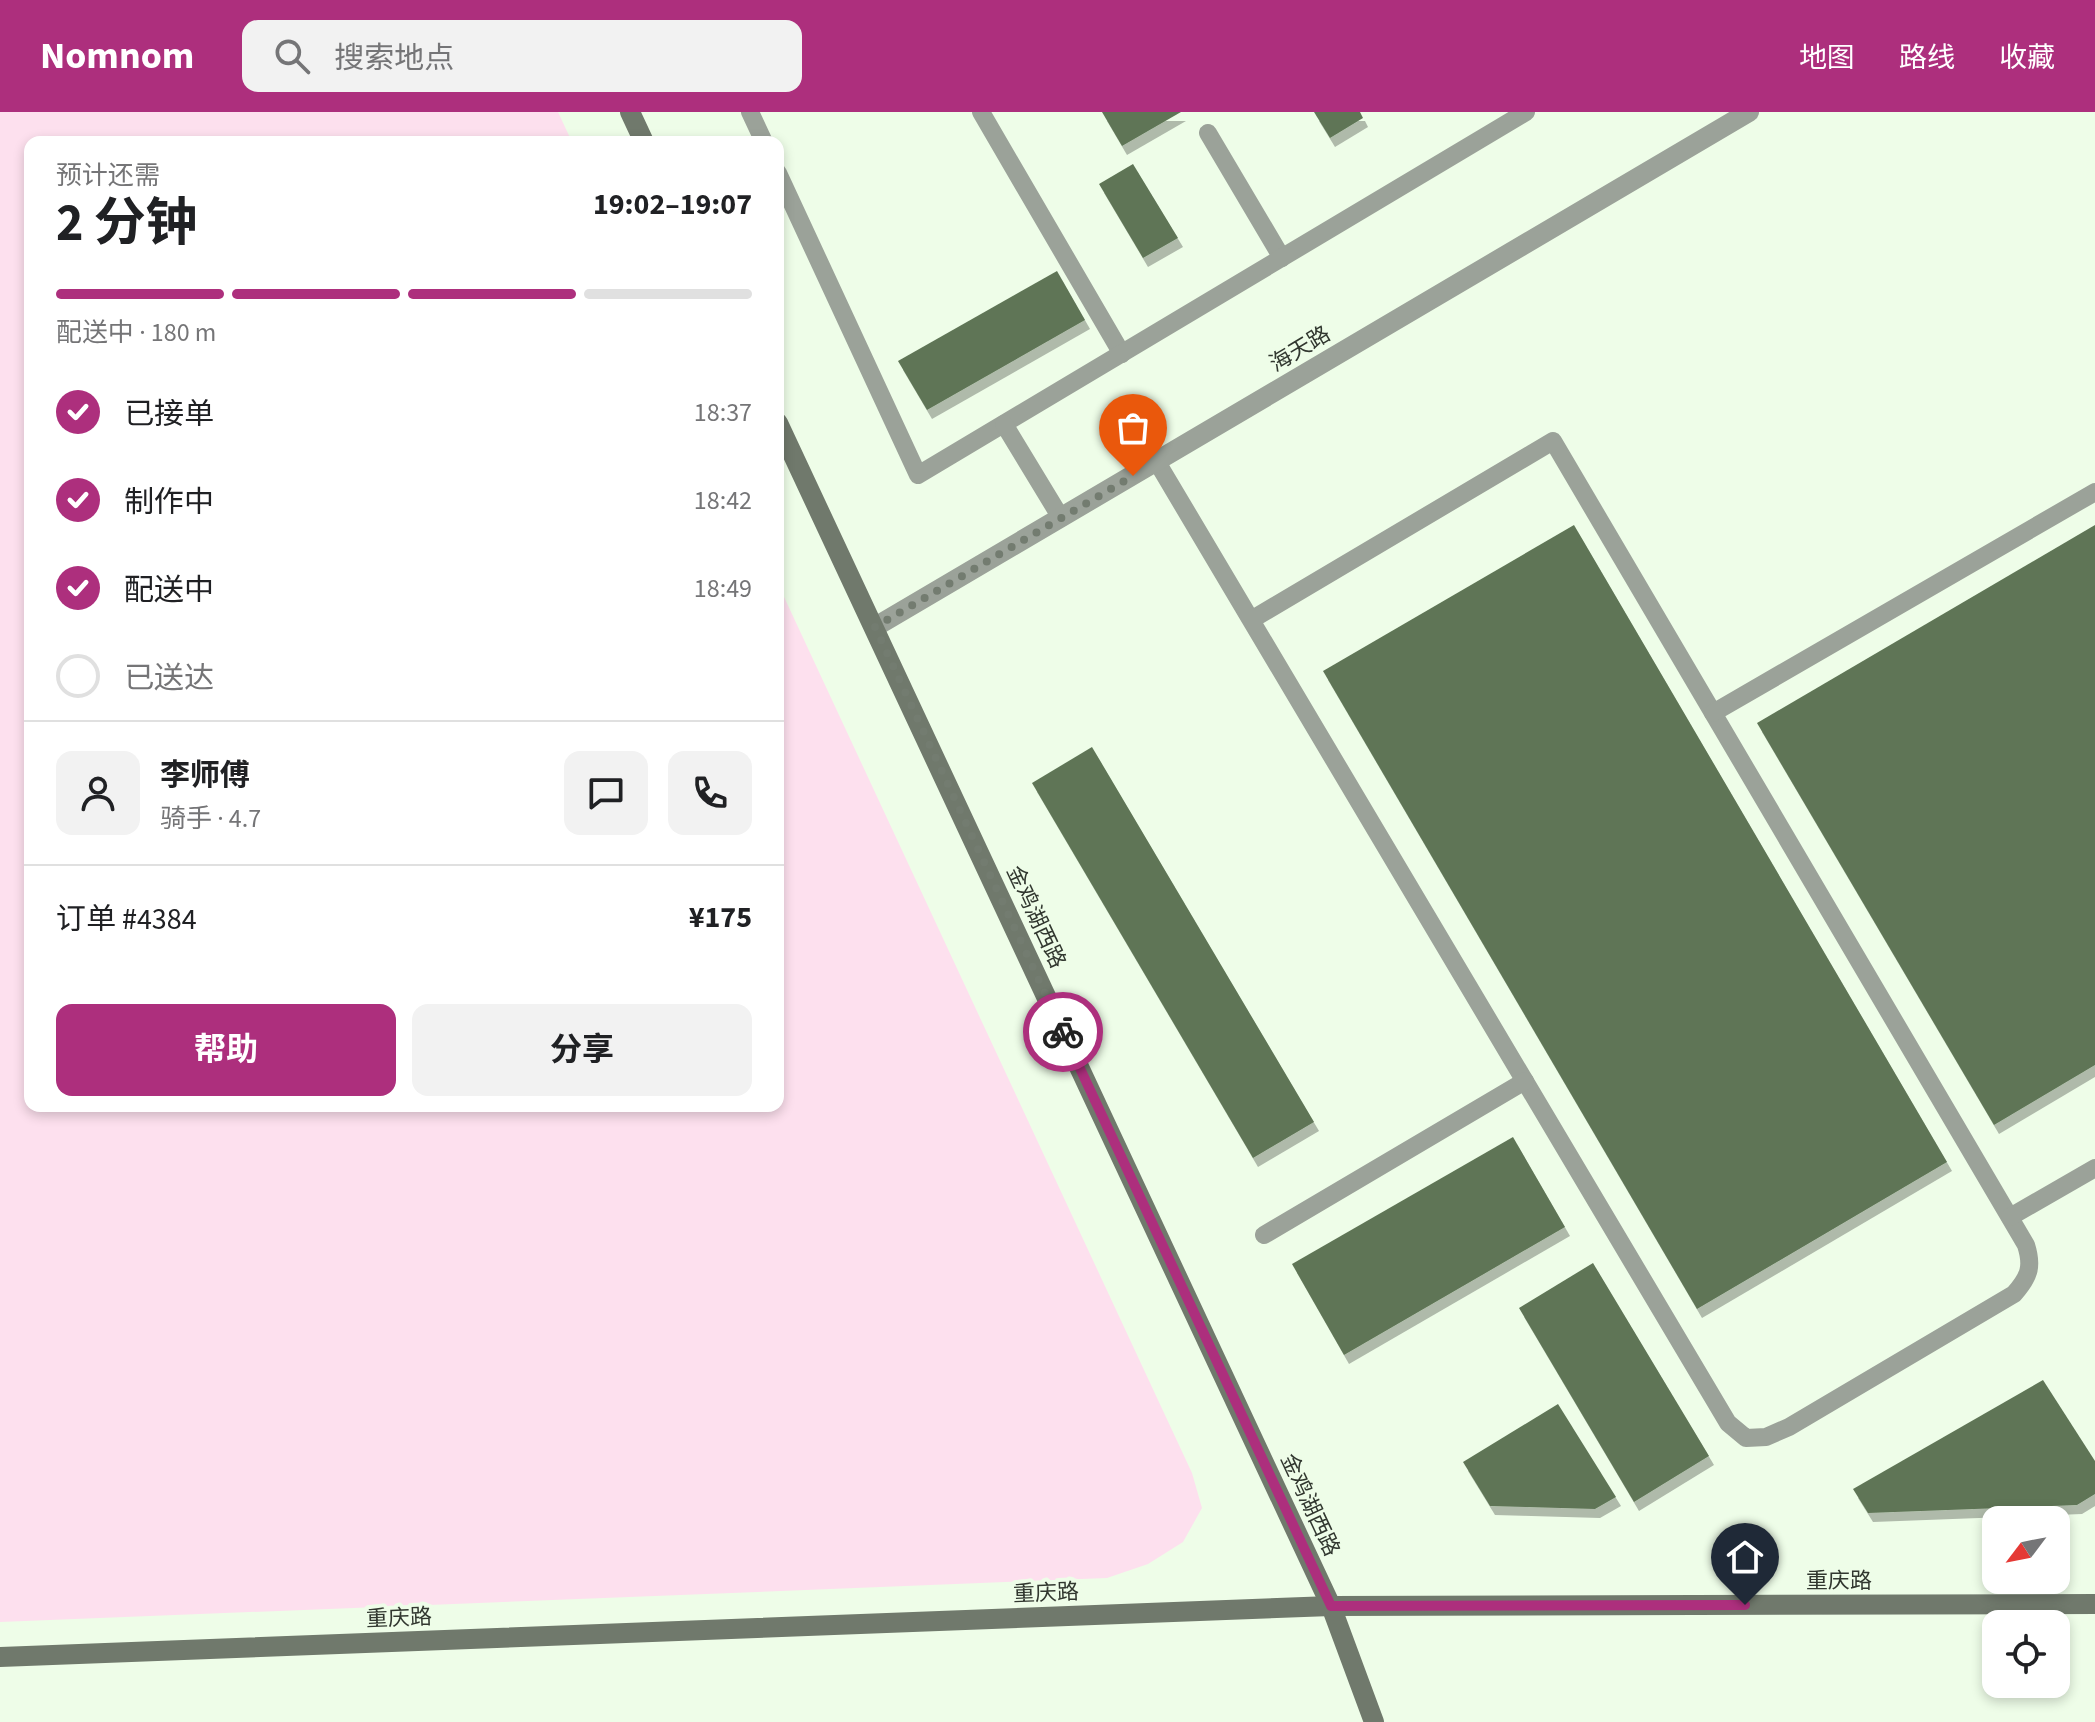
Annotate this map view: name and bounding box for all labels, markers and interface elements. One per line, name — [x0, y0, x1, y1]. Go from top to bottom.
search box — [242, 20, 802, 92]
text: Nomnom — [40, 29, 194, 83]
icon: search — [270, 34, 314, 78]
text: 搜索地点 — [334, 37, 454, 80]
text: 地图 — [1799, 38, 1855, 78]
text: 路线 — [1899, 38, 1955, 78]
text: 收藏 — [1999, 38, 2055, 78]
text: 预计还需 — [56, 157, 160, 194]
text: 19:02–19:07 — [593, 183, 752, 226]
text: 2 分钟 — [56, 187, 198, 261]
text: 配送中 · 180 m — [56, 314, 216, 351]
street label: 海天路 — [1263, 318, 1337, 380]
icon: check — [56, 390, 100, 434]
text: 已接单 — [124, 393, 214, 436]
text: 18:37 — [694, 394, 752, 431]
pin — [1099, 394, 1167, 476]
icon: bag — [1111, 406, 1155, 450]
icon: check — [56, 478, 100, 522]
text: 制作中 — [124, 481, 214, 524]
text: 18:42 — [694, 482, 752, 519]
icon: check — [56, 566, 100, 610]
text: 配送中 — [124, 569, 214, 612]
text: 18:49 — [694, 570, 752, 607]
text: 已送达 — [124, 657, 214, 700]
button: person — [56, 751, 140, 835]
button: chat — [564, 751, 648, 835]
button: phone — [668, 751, 752, 835]
text: 李师傅 — [160, 754, 250, 797]
text: 骑手 · 4.7 — [160, 800, 261, 837]
street label: 金鸡湖西路 — [998, 860, 1074, 974]
text: ¥175 — [689, 896, 752, 939]
text: 订单 #4384 — [56, 898, 197, 941]
courier — [1023, 992, 1103, 1072]
button: 帮助 — [56, 1004, 396, 1096]
button: 分享 — [412, 1004, 752, 1096]
icon: bike — [1041, 1010, 1085, 1054]
street label: 金鸡湖西路 — [1272, 1448, 1348, 1562]
north arrow — [1982, 1506, 2070, 1594]
map controls — [1982, 1506, 2070, 1698]
pin — [1711, 1523, 1779, 1605]
icon: home — [1723, 1535, 1767, 1579]
street label: 重庆路 — [1806, 1565, 1872, 1597]
street label: 重庆路 — [1012, 1576, 1080, 1610]
street label: 重庆路 — [365, 1601, 433, 1635]
button: locate — [1982, 1610, 2070, 1698]

